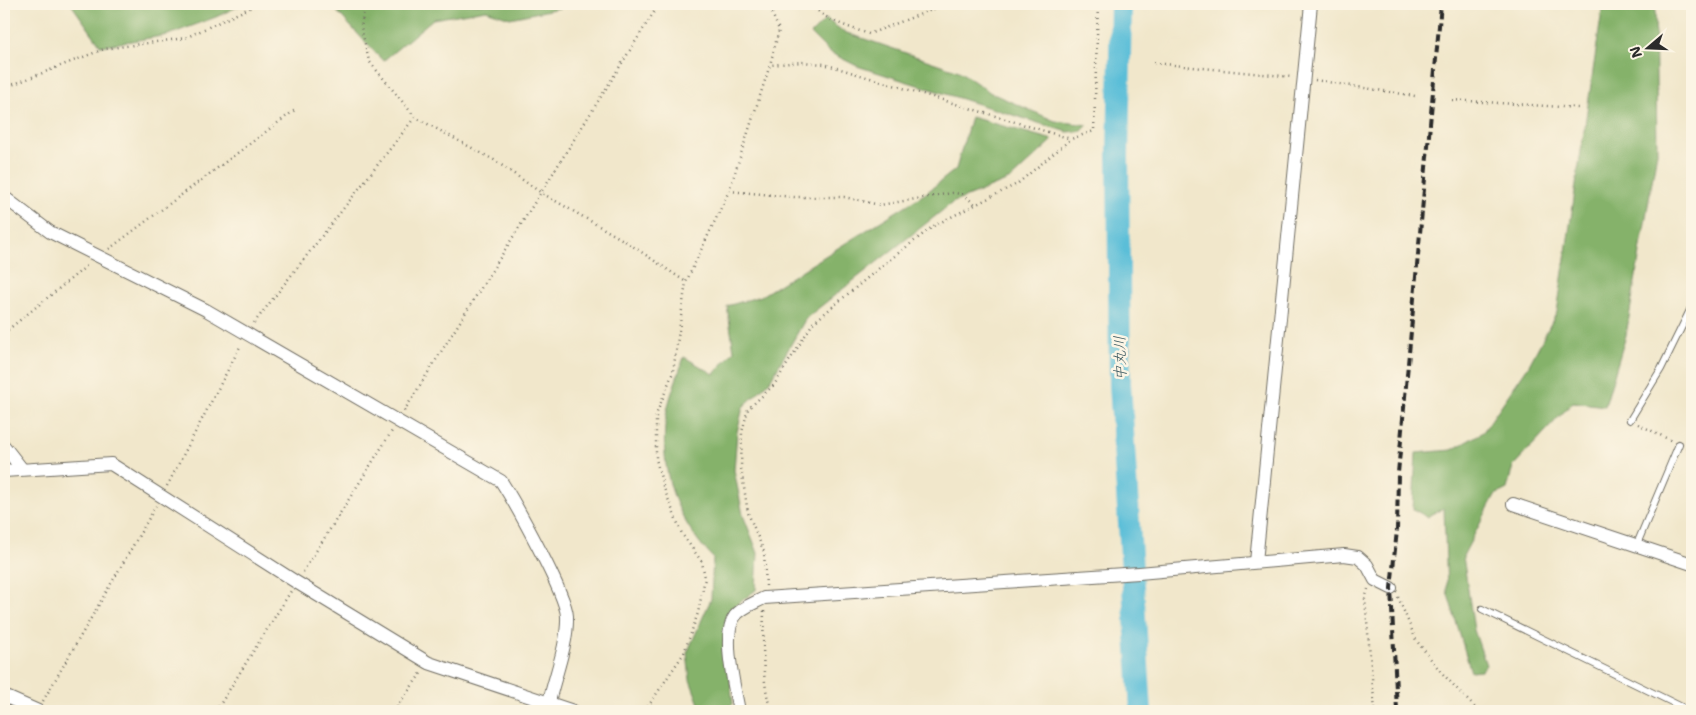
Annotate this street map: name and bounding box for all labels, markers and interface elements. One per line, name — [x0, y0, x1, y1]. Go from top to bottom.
north arrow — [1624, 22, 1674, 72]
text: N — [1625, 44, 1646, 60]
water label: 中丸川 — [1110, 335, 1130, 381]

